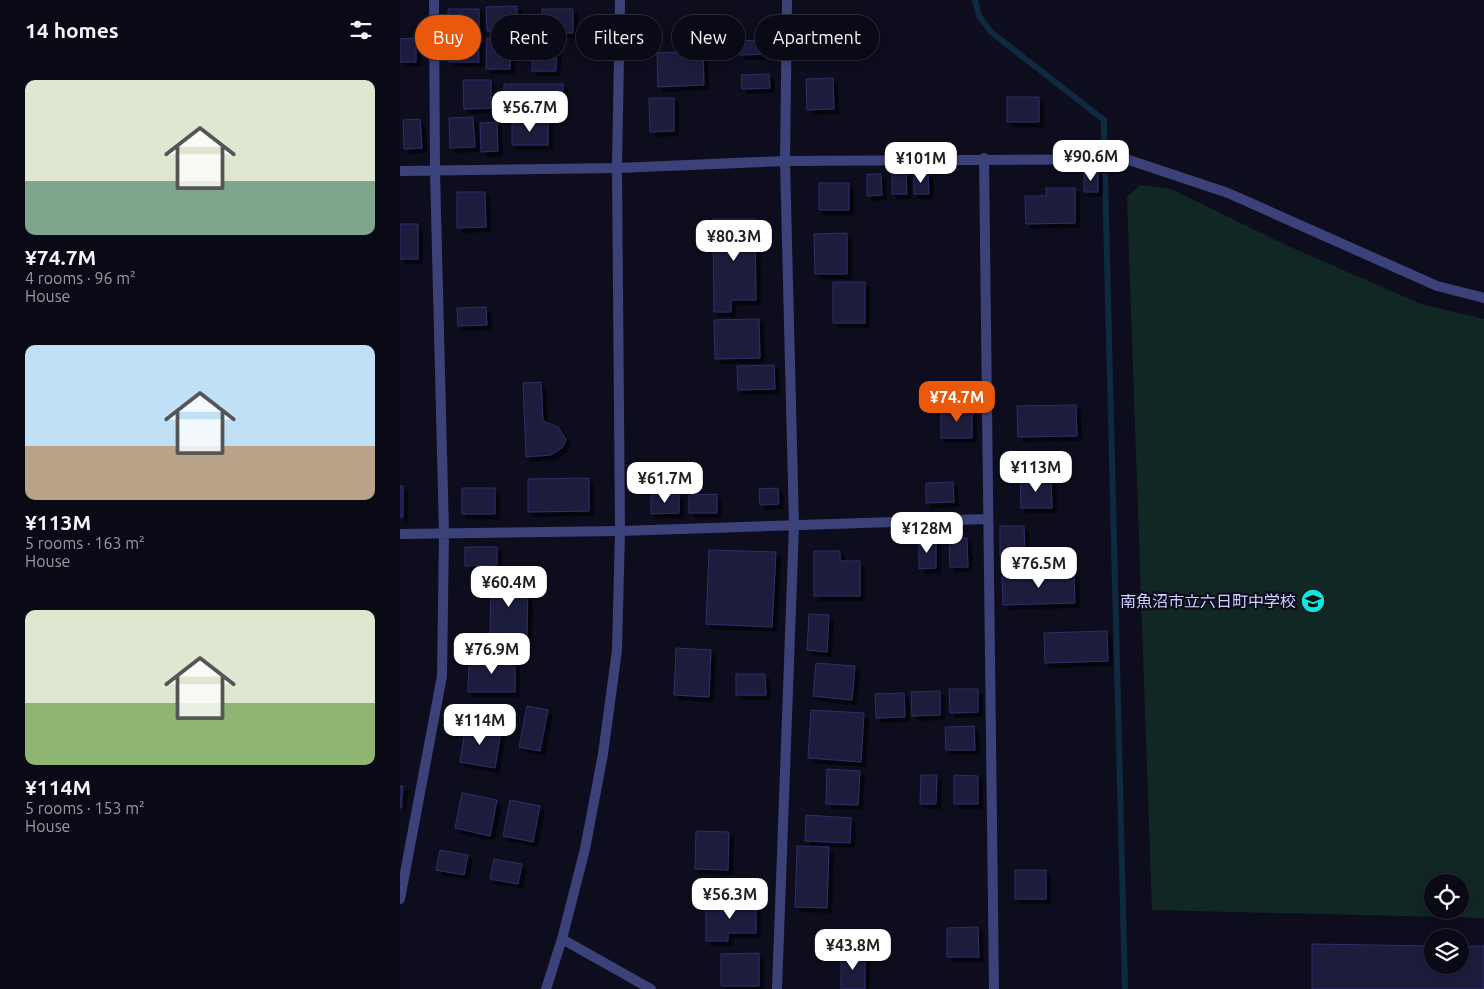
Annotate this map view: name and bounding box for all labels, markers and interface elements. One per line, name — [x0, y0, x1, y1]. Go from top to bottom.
chip: Buy — [415, 15, 481, 60]
chip: Rent — [491, 15, 566, 60]
chip: Filters — [576, 15, 662, 60]
chip: New — [672, 15, 745, 60]
chip: Apartment — [755, 15, 879, 60]
icon: filters — [347, 16, 375, 44]
text: 14 homes — [25, 18, 119, 42]
pin: ¥56.7M — [489, 90, 571, 133]
text: ¥56.7M — [503, 98, 557, 116]
icon: home — [155, 113, 245, 203]
pin: ¥90.6M — [1050, 140, 1132, 182]
pin: ¥101M — [886, 142, 956, 184]
text: ¥90.6M — [1064, 147, 1118, 165]
text: ¥101M — [896, 149, 946, 167]
pin: ¥80.3M — [693, 220, 775, 262]
text: ¥80.3M — [707, 227, 761, 245]
text: ¥74.7M — [25, 245, 96, 269]
text: 4 rooms · 96 m² — [25, 269, 136, 287]
text: House — [25, 287, 70, 305]
icon: home — [155, 378, 245, 468]
pin: ¥74.7M — [916, 380, 998, 423]
text: ¥74.7M — [930, 388, 984, 406]
pin: ¥113M — [1001, 450, 1071, 493]
text: ¥113M — [1011, 458, 1061, 476]
pin: ¥61.7M — [624, 462, 706, 504]
text: ¥61.7M — [638, 469, 692, 487]
text: ¥113M — [25, 510, 91, 534]
pin: ¥128M — [892, 512, 962, 554]
text: ¥128M — [902, 519, 952, 537]
text: 5 rooms · 163 m² — [25, 534, 145, 552]
pin: ¥76.5M — [998, 546, 1080, 589]
text: House — [25, 552, 70, 570]
text: ¥76.5M — [1012, 554, 1066, 572]
pin: ¥60.4M — [468, 566, 550, 608]
text: ¥60.4M — [482, 573, 536, 591]
school or university icon: 南魚沼市立六日町中学校 — [1300, 588, 1326, 614]
place label: 南魚沼市立六日町中学校 — [1120, 592, 1296, 610]
pin: ¥76.9M — [451, 632, 533, 675]
text: ¥76.9M — [465, 640, 519, 658]
icon: home — [155, 643, 245, 733]
pin: ¥114M — [445, 704, 515, 746]
text: ¥114M — [455, 711, 505, 729]
text: ¥114M — [25, 775, 91, 799]
text: 5 rooms · 153 m² — [25, 799, 145, 817]
text: House — [25, 817, 70, 835]
map controls — [1424, 874, 1469, 974]
button: locate — [1424, 874, 1469, 919]
pin: ¥56.3M — [689, 878, 771, 920]
text: ¥56.3M — [703, 885, 757, 903]
pin: ¥43.8M — [812, 928, 894, 971]
button: layers — [1424, 929, 1469, 974]
text: ¥43.8M — [826, 936, 880, 954]

